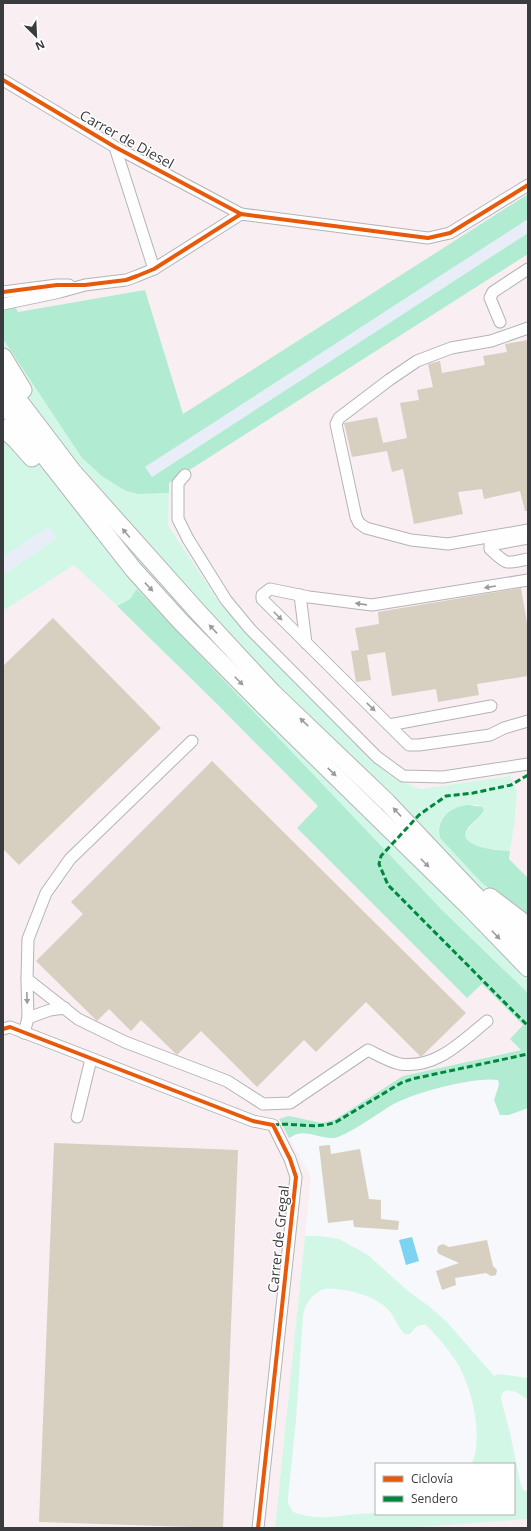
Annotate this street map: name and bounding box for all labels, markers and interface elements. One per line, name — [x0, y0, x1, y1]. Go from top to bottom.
north arrow — [16, 16, 56, 56]
text: N — [33, 37, 47, 54]
street label: Carrer de Diesel — [76, 105, 178, 173]
one-way arrow — [122, 527, 131, 538]
one-way arrow — [144, 582, 154, 592]
one-way arrow — [484, 584, 496, 590]
one-way arrow — [355, 601, 367, 607]
one-way arrow — [273, 611, 283, 621]
one-way arrow — [208, 624, 218, 634]
one-way arrow — [234, 676, 244, 686]
one-way arrow — [366, 702, 376, 712]
one-way arrow — [299, 717, 309, 727]
one-way arrow — [327, 767, 337, 776]
one-way arrow — [393, 807, 402, 817]
one-way arrow — [420, 858, 430, 868]
one-way arrow — [491, 930, 501, 940]
one-way arrow — [24, 992, 30, 1005]
street label: Carrer de Gregal — [263, 1184, 293, 1294]
legend — [375, 1463, 515, 1515]
text: Ciclovía — [411, 1470, 453, 1487]
text: Sendero — [411, 1490, 458, 1507]

